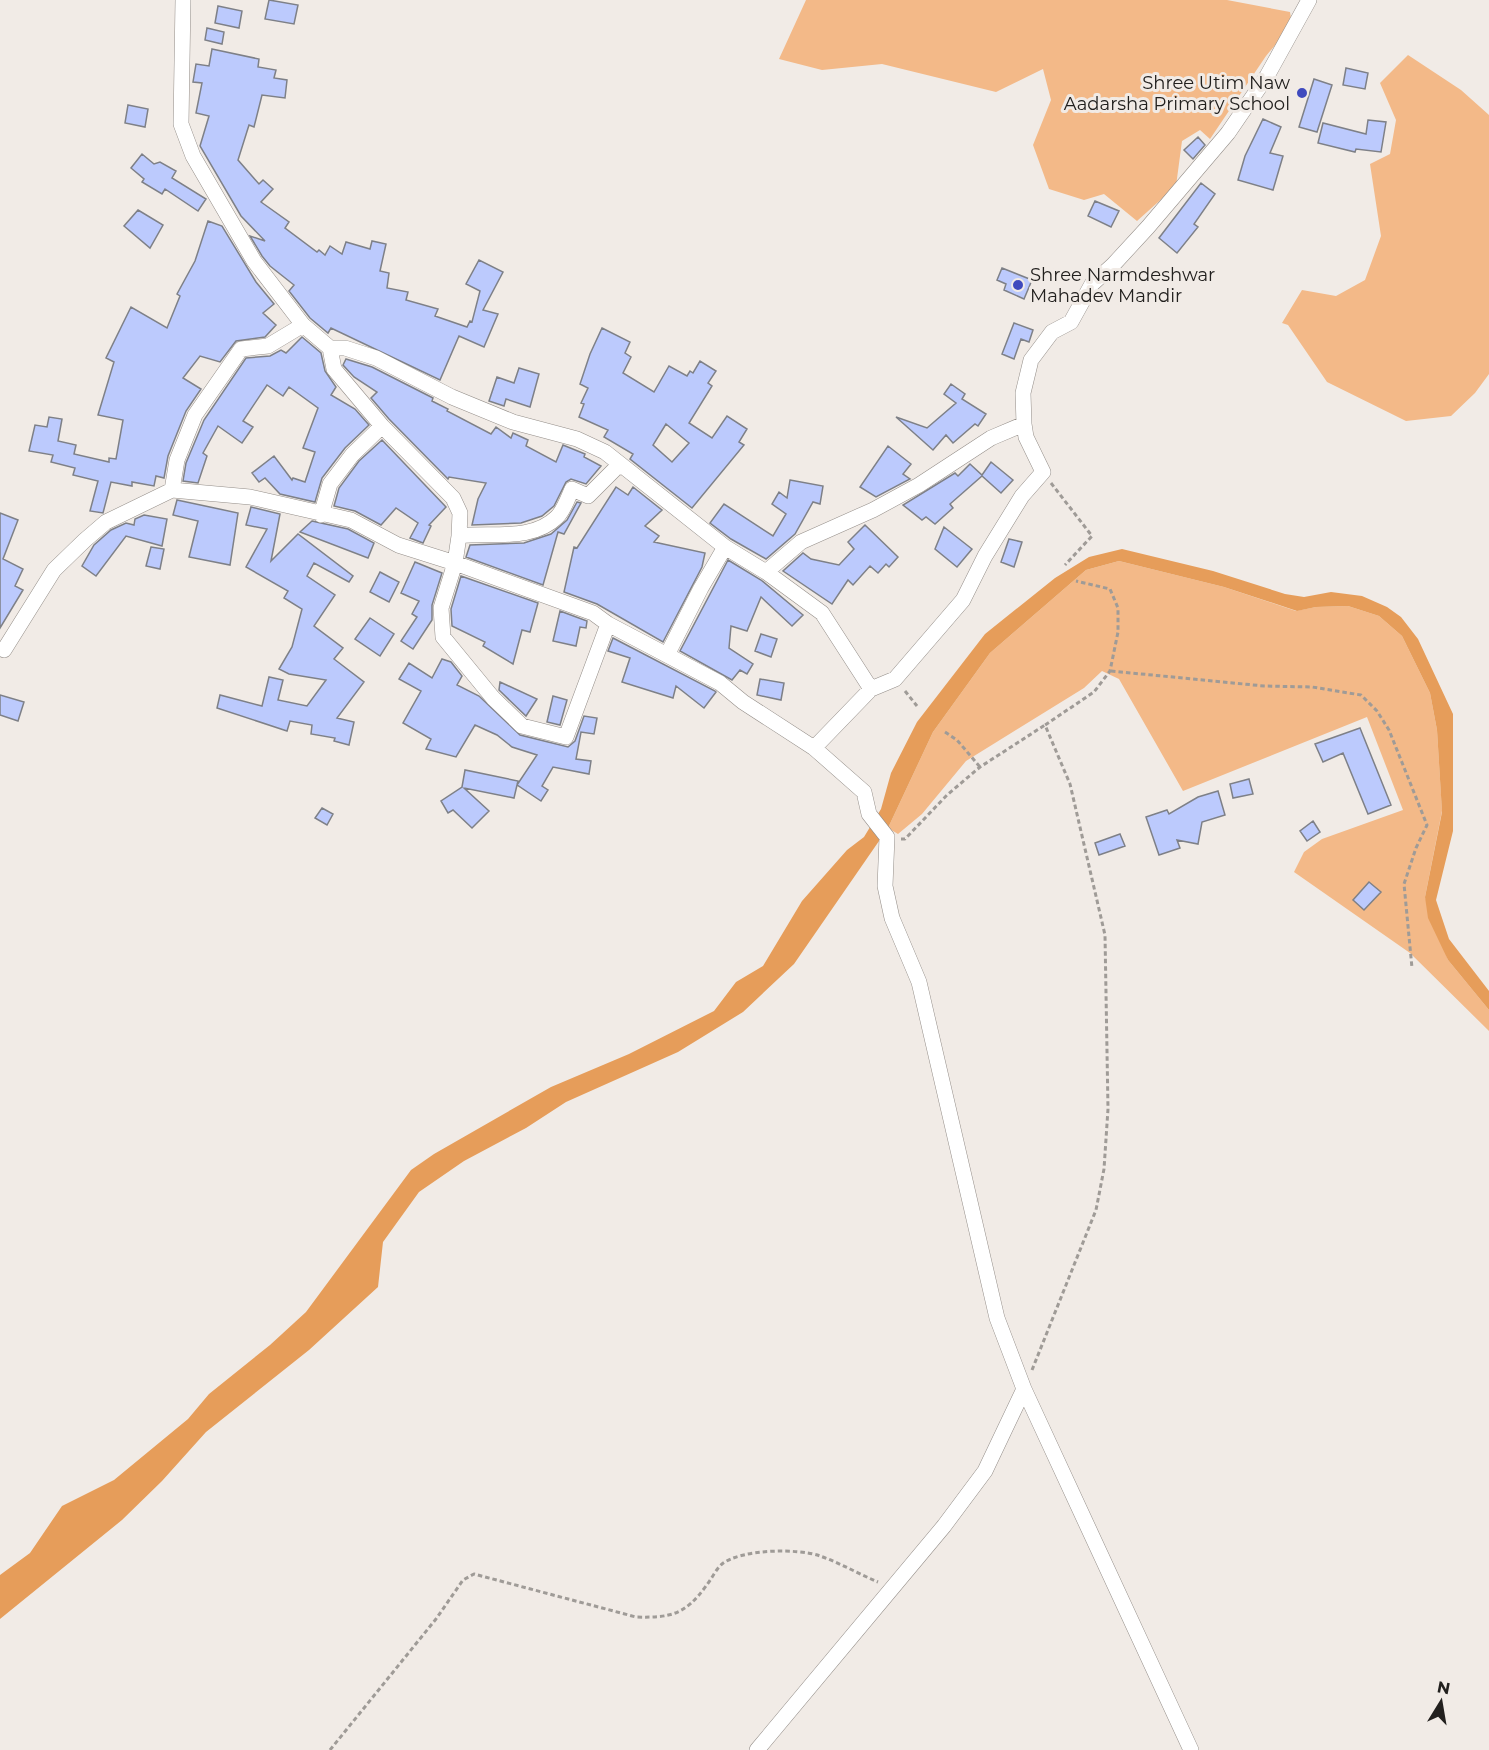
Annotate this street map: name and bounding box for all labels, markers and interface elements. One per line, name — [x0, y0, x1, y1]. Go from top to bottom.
place label: Shree Utim Naw Aadarsha Primary School — [1064, 72, 1290, 115]
marker: Shree Utim Naw Aadarsha Primary School — [1295, 86, 1309, 100]
place label: Shree Narmdeshwar Mahadev Mandir — [1030, 264, 1215, 307]
marker: Shree Narmdeshwar Mahadev Mandir — [1011, 278, 1025, 292]
north arrow — [1411, 1672, 1471, 1732]
text: N — [1436, 1677, 1452, 1698]

